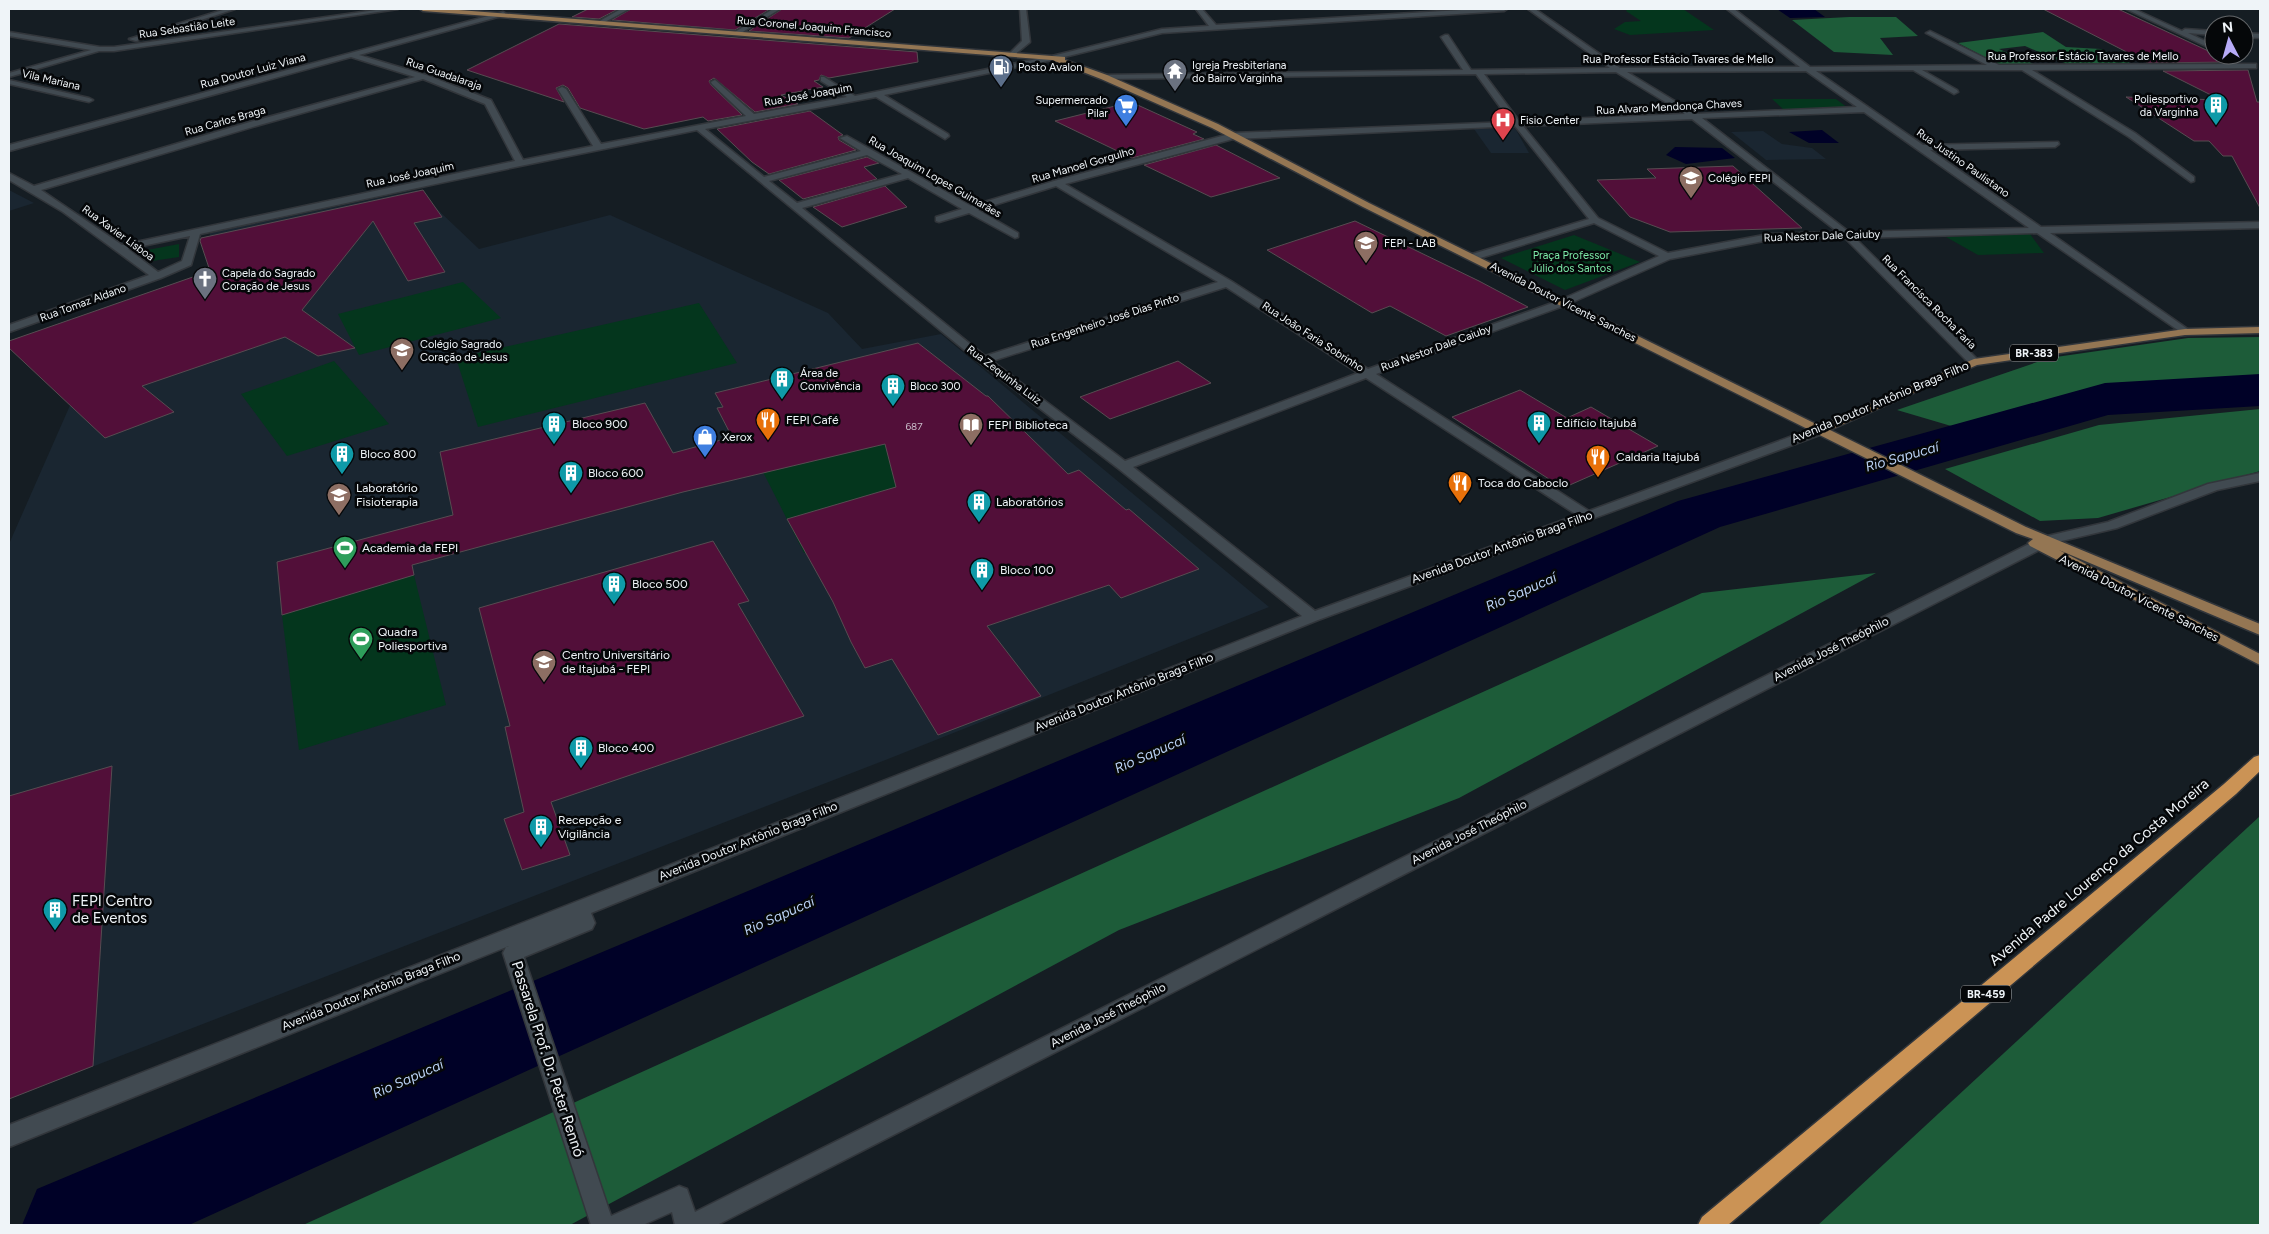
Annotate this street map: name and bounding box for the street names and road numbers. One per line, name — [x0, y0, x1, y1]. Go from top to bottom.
street label: Rua Coronel Joaquim Francisco — [736, 14, 892, 40]
street label: Rua Sebastião Leite — [138, 15, 236, 41]
street label: Rua Professor Estácio Tavares de Mello — [1987, 50, 2179, 63]
street label: Rua Doutor Luiz Viana — [199, 51, 307, 91]
street label: Rua Professor Estácio Tavares de Mello — [1582, 53, 1774, 66]
street label: Rua Guadalaraja — [404, 55, 484, 93]
street label: Vila Mariana — [21, 67, 81, 93]
street label: Rua José Joaquim — [763, 81, 853, 109]
street label: Rua Alvaro Mendonça Chaves — [1596, 97, 1742, 117]
street label: Rua Carlos Braga — [183, 103, 267, 139]
street label: Rua Justino Paulistano — [1914, 126, 2012, 200]
street label: Rua Joaquim Lopes Guimarães — [866, 134, 1004, 220]
street label: Rua Manoel Gorgulho — [1030, 144, 1136, 186]
street label: Rua José Joaquim — [365, 159, 455, 191]
street label: Rua Xavier Lisboa — [79, 202, 157, 264]
street label: Rua Nestor Dale Caiuby — [1764, 227, 1881, 245]
street label: Rua Francisca Rocha Faria — [1879, 252, 1979, 352]
street label: Avenida Doutor Vicente Sanches — [1488, 259, 1638, 345]
street label: Rua Tomaz Aldano — [38, 281, 128, 325]
street label: Rua Engenheiro José Dias Pinto — [1029, 291, 1181, 351]
street label: Rua João Faria Sobrinho — [1260, 299, 1366, 375]
street label: Rua Nestor Dale Caiuby — [1379, 322, 1493, 374]
street label: Rua Zequinha Luiz — [964, 343, 1044, 407]
road number: BR-383 — [2010, 344, 2058, 362]
street label: Avenida Doutor Antônio Braga Filho — [1789, 358, 1971, 446]
street label: Avenida Doutor Antônio Braga Filho — [1410, 508, 1594, 586]
street label: Avenida Doutor Vicente Sanches — [2057, 552, 2221, 645]
street label: Avenida José Theóphilo — [1771, 614, 1891, 684]
street label: Avenida Doutor Antônio Braga Filho — [1033, 650, 1215, 734]
street label: Avenida Padre Lourenço da Costa Moreira — [1985, 775, 2213, 969]
street label: Avenida José Theóphilo — [1409, 797, 1529, 867]
street label: Avenida Doutor Antônio Braga Filho — [657, 799, 839, 883]
street label: Avenida Doutor Antônio Braga Filho — [280, 949, 462, 1033]
street label: Passarela Prof. Dr. Peter Rennó — [508, 959, 588, 1160]
street label: Avenida José Theóphilo — [1048, 980, 1168, 1050]
road number: BR-459 — [1961, 986, 2011, 1002]

